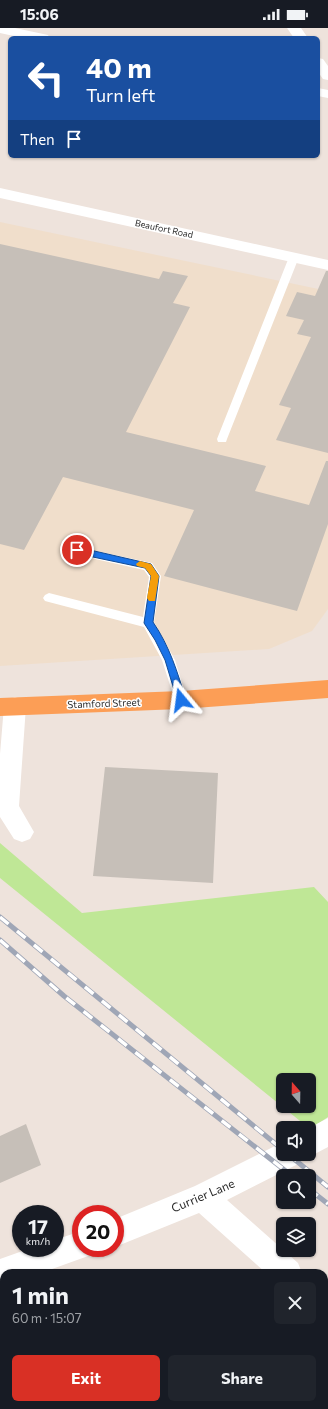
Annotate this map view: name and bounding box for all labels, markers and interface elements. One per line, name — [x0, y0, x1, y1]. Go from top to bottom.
text: 15:06 — [20, 5, 59, 23]
text: 40 m — [86, 50, 152, 84]
icon: left — [20, 52, 72, 104]
text: Turn left — [86, 84, 155, 106]
icon: arrive — [63, 128, 85, 150]
text: Then — [20, 130, 55, 148]
street label: Beaufort Road — [134, 217, 194, 240]
pin — [60, 533, 94, 567]
icon: arrive — [66, 539, 88, 561]
position arrow — [160, 679, 202, 721]
street label: Stamford Street — [67, 696, 141, 710]
north arrow — [276, 1073, 316, 1113]
map controls — [276, 1073, 316, 1257]
button: sound — [276, 1121, 316, 1161]
button: search — [276, 1169, 316, 1209]
street label: Currier Lane — [169, 1175, 236, 1215]
speed limit sign: 20 — [72, 1205, 124, 1257]
text: 17 — [28, 1214, 48, 1238]
button: layers — [276, 1217, 316, 1257]
text: km/h — [26, 1235, 50, 1247]
text: 1 min — [12, 1280, 69, 1309]
button: close — [274, 1282, 316, 1324]
text: 60 m · 15:07 — [12, 1310, 82, 1326]
button: Exit — [12, 1355, 160, 1401]
button: Share — [168, 1355, 316, 1401]

